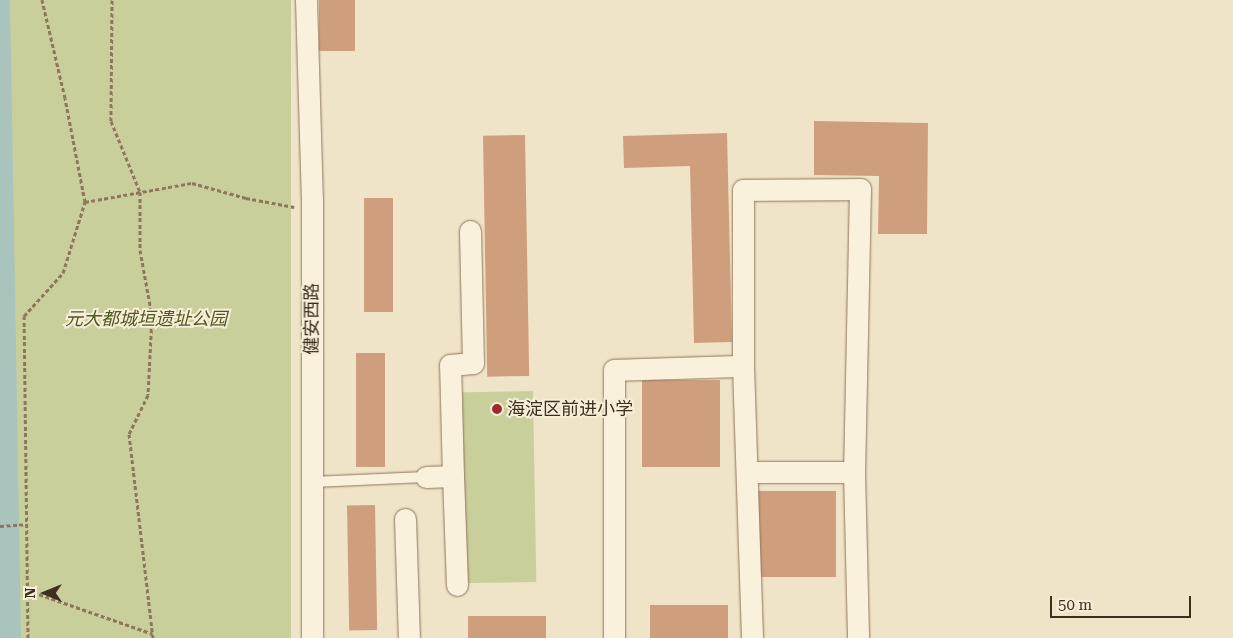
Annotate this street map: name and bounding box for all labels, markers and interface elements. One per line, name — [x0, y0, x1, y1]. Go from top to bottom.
street label: 健安西路 — [301, 283, 323, 355]
park label: 元大都城垣遗址公园 — [65, 308, 227, 330]
place label: 海淀区前进小学 — [507, 398, 633, 420]
marker: 海淀区前进小学 — [491, 403, 503, 415]
north arrow — [20, 568, 70, 618]
scale bar — [1053, 586, 1194, 618]
text: N — [22, 588, 38, 598]
text: 50 m — [1058, 596, 1092, 614]

